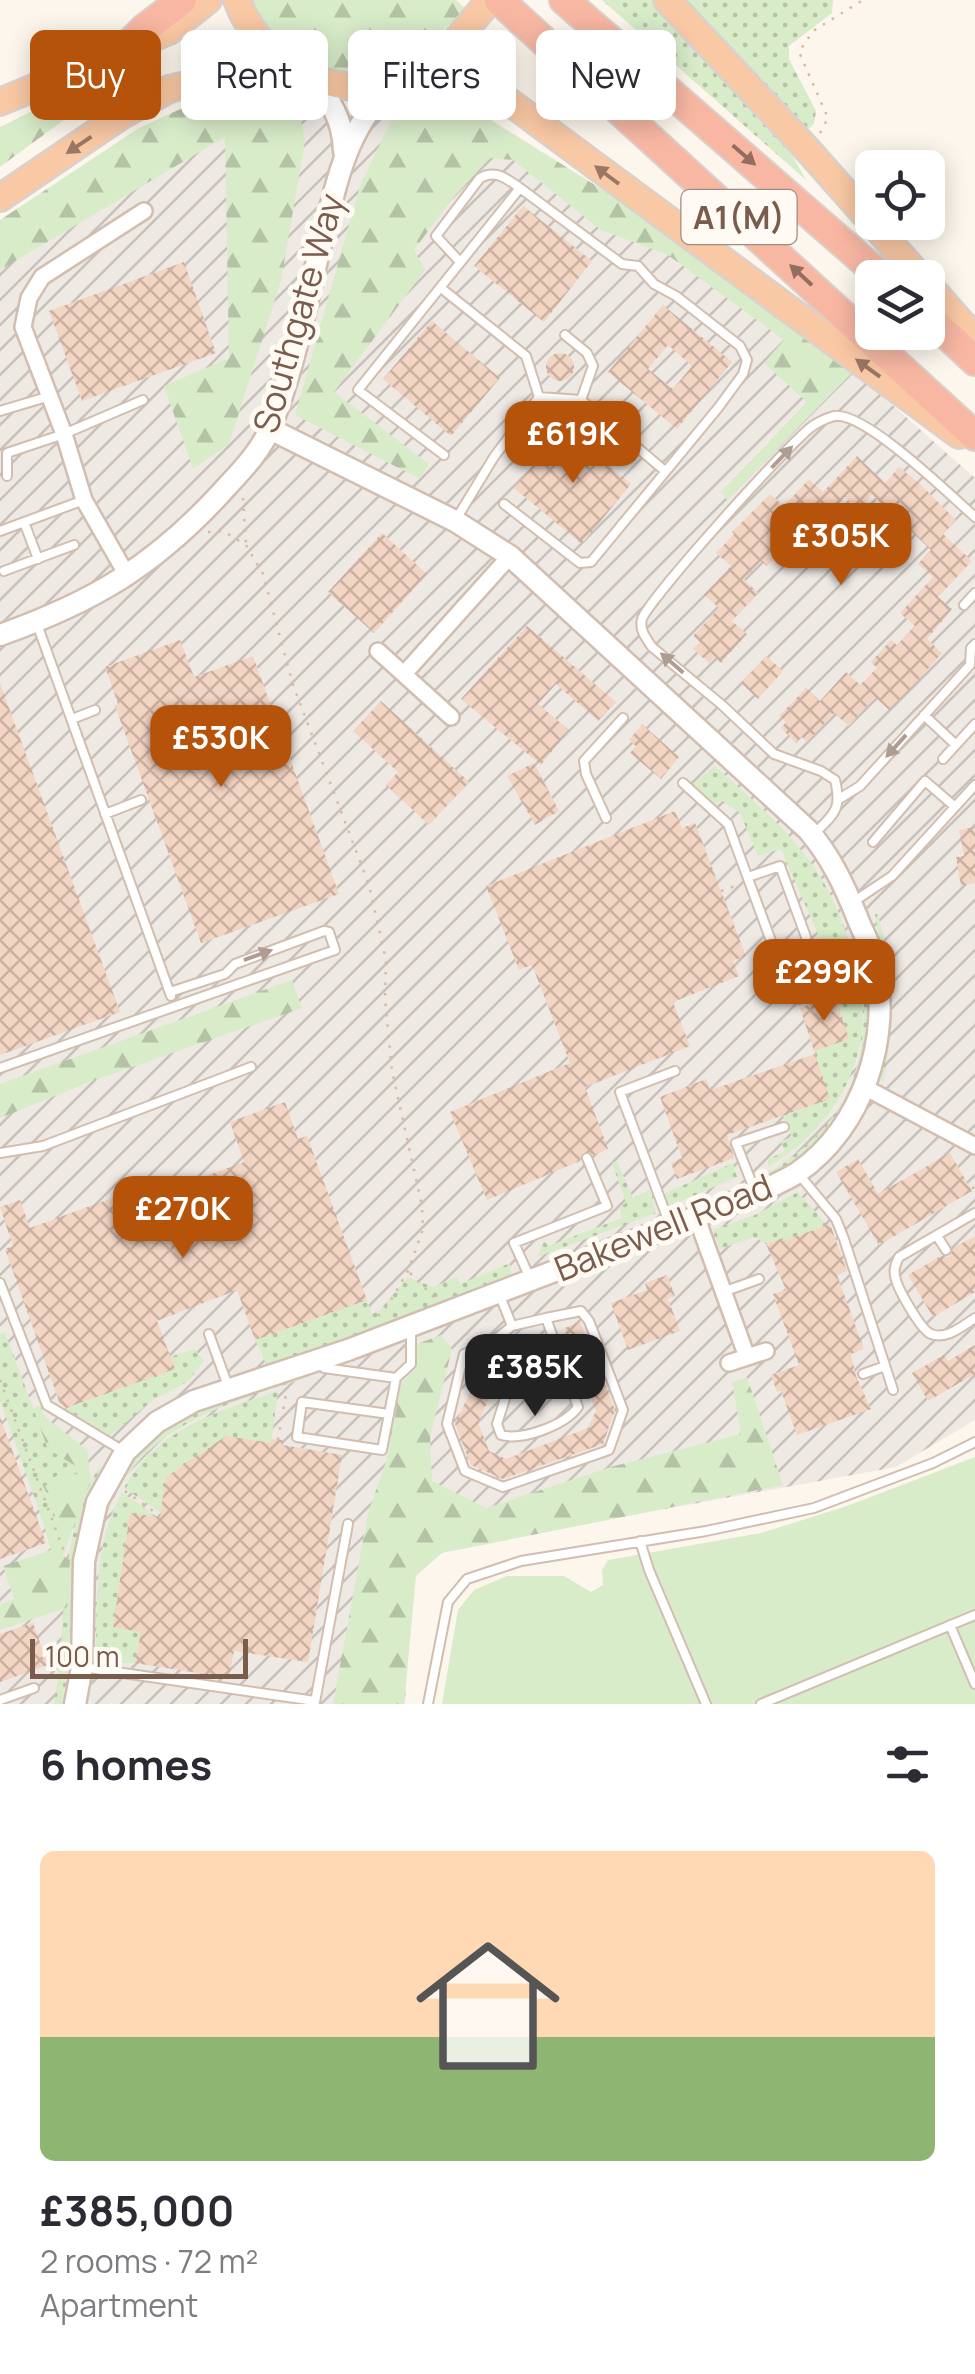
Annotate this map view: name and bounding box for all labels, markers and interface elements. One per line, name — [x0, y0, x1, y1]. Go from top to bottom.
chip: Buy — [30, 30, 161, 120]
chip: Rent — [181, 30, 328, 120]
chip: Filters — [348, 30, 516, 120]
chip: New — [536, 30, 676, 120]
one-way arrow — [66, 135, 93, 153]
one-way arrow — [731, 144, 756, 166]
map controls — [855, 150, 945, 350]
button: locate — [855, 150, 945, 240]
one-way arrow — [594, 165, 620, 185]
street label: Southgate Way — [241, 188, 355, 438]
road number: A1(M) — [682, 190, 796, 244]
button: layers — [855, 260, 945, 350]
one-way arrow — [789, 264, 814, 286]
one-way arrow — [855, 359, 881, 379]
pin: £619K — [503, 401, 643, 486]
text: £619K — [527, 411, 619, 455]
one-way arrow — [770, 446, 793, 470]
pin: £305K — [771, 503, 911, 588]
text: £305K — [792, 513, 890, 557]
one-way arrow — [659, 653, 684, 674]
pin: £530K — [151, 705, 291, 790]
text: £530K — [172, 715, 270, 759]
one-way arrow — [885, 734, 908, 758]
pin: £299K — [754, 939, 894, 1024]
one-way arrow — [244, 947, 274, 962]
text: £299K — [775, 949, 873, 993]
street label: Bakewell Road — [547, 1162, 779, 1292]
pin: £270K — [113, 1176, 253, 1261]
text: £270K — [135, 1186, 231, 1230]
pin: £385K — [465, 1334, 605, 1419]
text: £385K — [487, 1344, 583, 1388]
scale bar — [30, 1634, 248, 1678]
text: 100 m — [45, 1637, 119, 1675]
text: 6 homes — [40, 1735, 212, 1793]
icon: filters — [880, 1737, 935, 1792]
icon: home — [398, 1916, 578, 2096]
text: £385,000 — [40, 2181, 234, 2239]
text: 2 rooms · 72 m² — [40, 2239, 258, 2283]
text: Apartment — [40, 2283, 198, 2327]

